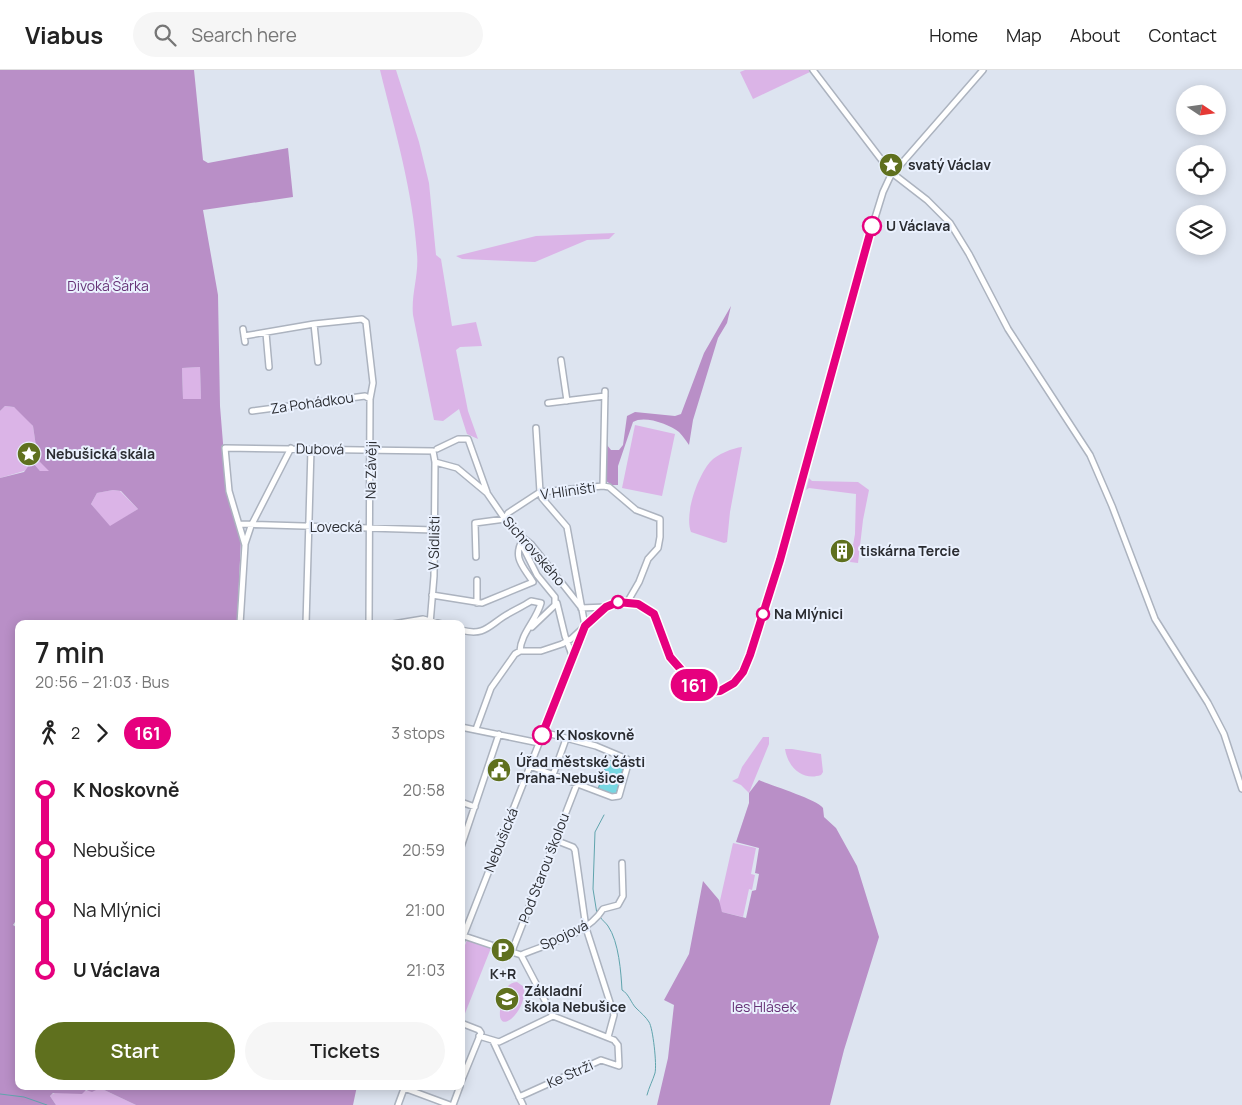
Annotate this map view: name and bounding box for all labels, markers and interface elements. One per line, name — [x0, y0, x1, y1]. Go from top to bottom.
search box — [133, 12, 483, 57]
text: Viabus — [25, 18, 103, 51]
icon: search — [151, 21, 179, 49]
text: Search here — [191, 22, 297, 48]
text: Home — [929, 23, 978, 47]
text: Map — [1006, 23, 1042, 47]
text: About — [1070, 23, 1120, 47]
text: Contact — [1148, 23, 1217, 47]
north arrow — [1176, 85, 1226, 135]
map controls — [1176, 85, 1226, 255]
button: locate — [1176, 145, 1226, 195]
place icon: svatý Václav — [878, 152, 904, 178]
place label: svatý Václav — [908, 155, 991, 174]
button: layers — [1176, 205, 1226, 255]
marker: U Václava — [862, 216, 882, 236]
place label: U Václava — [886, 216, 950, 235]
park label: Divoká Šárka — [67, 276, 149, 295]
street label: Za Pohádkou — [269, 387, 355, 418]
street label: Dubová — [296, 439, 344, 458]
place icon: Nebušická skála — [16, 441, 42, 467]
street label: Na Závěji — [360, 441, 381, 499]
place label: Nebušická skála — [46, 444, 155, 463]
street label: V Hliništi — [539, 477, 597, 504]
street label: Sichrovského — [499, 512, 570, 590]
street label: V Sídlišti — [424, 516, 443, 570]
street label: Lovecká — [310, 517, 362, 536]
building icon: tiskárna Tercie — [829, 538, 855, 564]
place label: tiskárna Tercie — [860, 541, 960, 560]
unlabelled marker — [611, 595, 625, 609]
place label: Na Mlýnici — [774, 604, 843, 623]
marker: Na Mlýnici — [756, 607, 770, 621]
text: 7 min — [35, 633, 105, 671]
text: $0.80 — [391, 650, 445, 676]
line badge: 161 — [665, 669, 723, 701]
text: 20:56 – 21:03 · Bus — [35, 671, 169, 693]
text: 161 — [681, 673, 707, 697]
icon: walk — [35, 719, 63, 747]
icon: forward — [88, 719, 116, 747]
text: 161 — [134, 721, 161, 745]
text: 2 — [71, 722, 80, 744]
text: 3 stops — [391, 722, 445, 744]
marker: K Noskovně — [532, 725, 552, 745]
place label: K Noskovně — [556, 725, 634, 744]
place label: Úřad městské části Praha-Nebušice — [516, 752, 645, 787]
public building icon: Úřad městské části Praha-Nebušice — [486, 757, 512, 783]
text: K Noskovně — [73, 777, 179, 803]
text: 20:58 — [403, 779, 445, 801]
street label: Nebušická — [479, 805, 522, 875]
street label: Pod Starou školou — [514, 810, 573, 926]
text: Nebušice — [73, 837, 155, 863]
text: 20:59 — [402, 839, 445, 861]
text: Na Mlýnici — [73, 897, 161, 923]
text: 21:00 — [405, 899, 445, 921]
street label: Spojová — [537, 915, 591, 954]
parking icon: K+R — [490, 937, 516, 963]
text: U Václava — [73, 957, 160, 983]
text: 21:03 — [406, 959, 445, 981]
place label: K+R — [490, 964, 516, 983]
place label: Základní škola Nebušice — [524, 981, 626, 1016]
school or university icon: Základní škola Nebušice — [494, 986, 520, 1012]
park label: les Hlásek — [732, 997, 797, 1016]
button: Start — [35, 1022, 235, 1080]
button: Tickets — [245, 1022, 445, 1080]
street label: Ke Strži — [544, 1055, 596, 1092]

